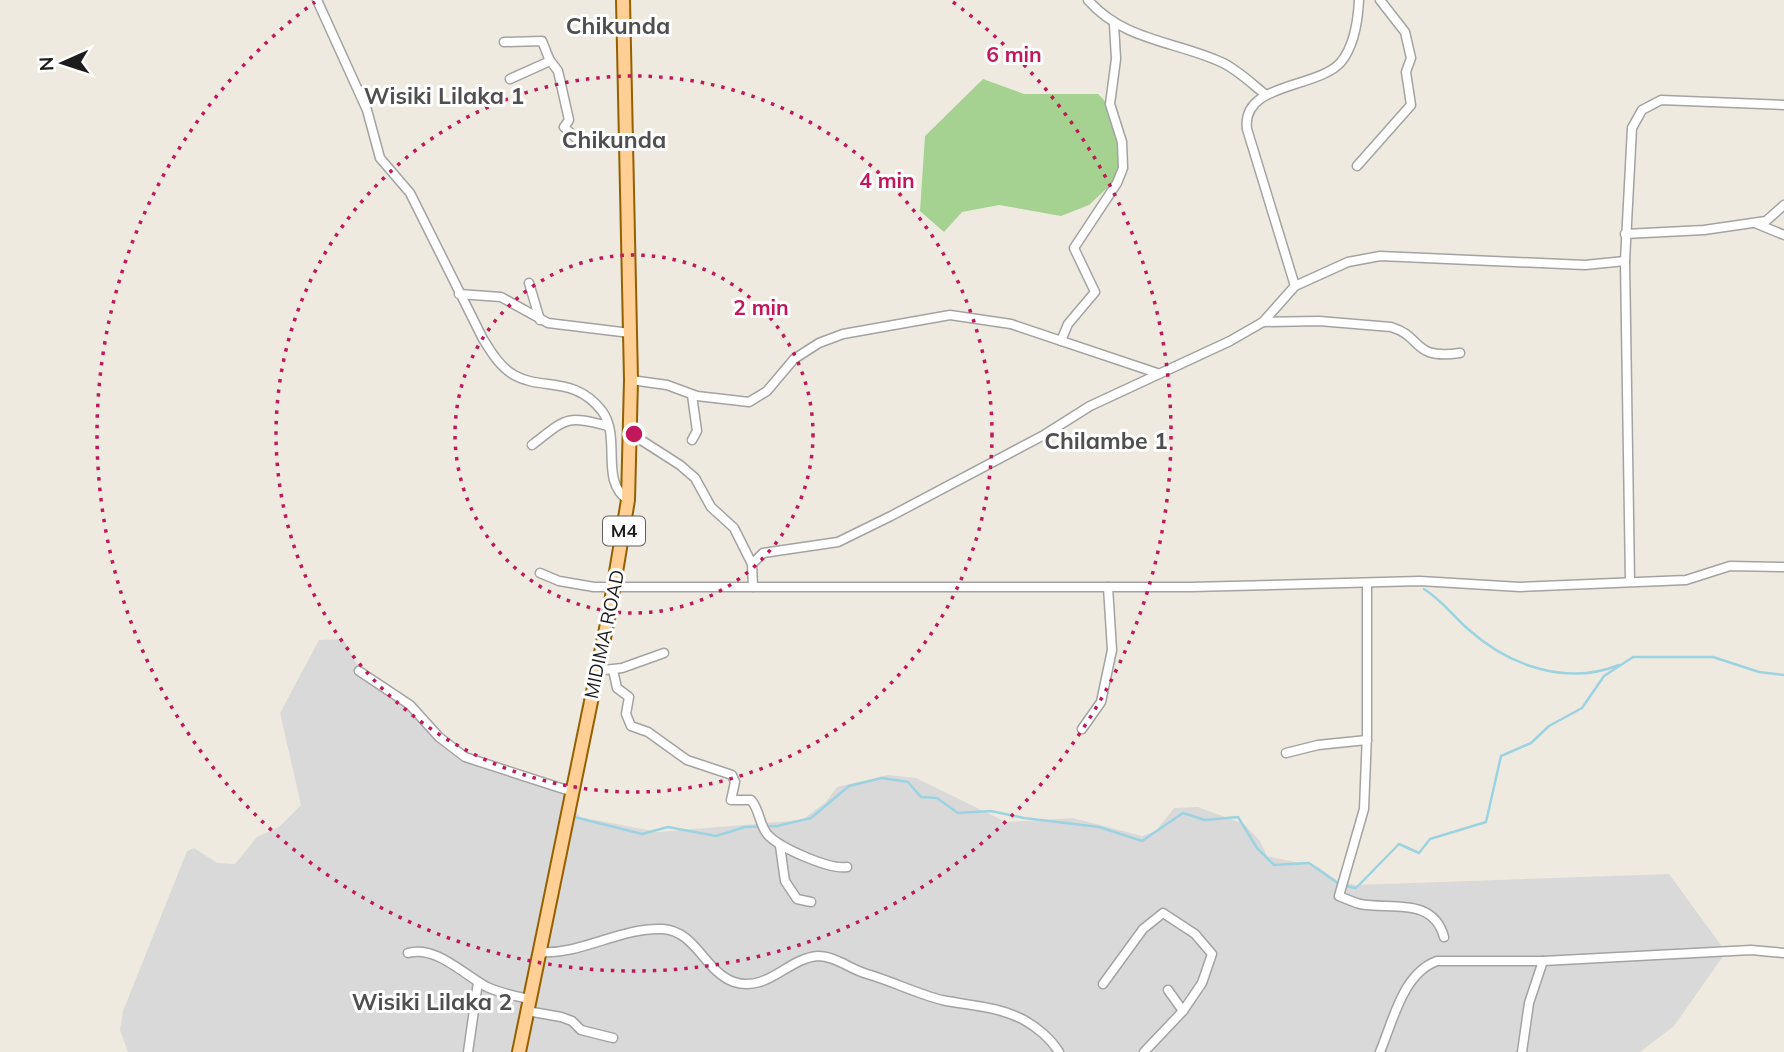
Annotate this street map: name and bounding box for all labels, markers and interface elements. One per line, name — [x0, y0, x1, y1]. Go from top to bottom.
district label: Chikunda — [566, 11, 670, 40]
north arrow — [28, 28, 98, 98]
text: 6 min — [986, 41, 1042, 67]
text: N — [34, 56, 58, 72]
district label: Wisiki Lilaka 1 — [364, 81, 524, 110]
district label: Chikunda — [562, 125, 666, 154]
text: 4 min — [859, 167, 915, 193]
text: 2 min — [733, 294, 789, 320]
centre of rings — [622, 422, 646, 446]
district label: Chilambe 1 — [1044, 426, 1168, 455]
road number: M4 — [603, 516, 645, 546]
street label: MIDIMA ROAD — [579, 567, 629, 701]
district label: Wisiki Lilaka 2 — [352, 987, 512, 1016]

